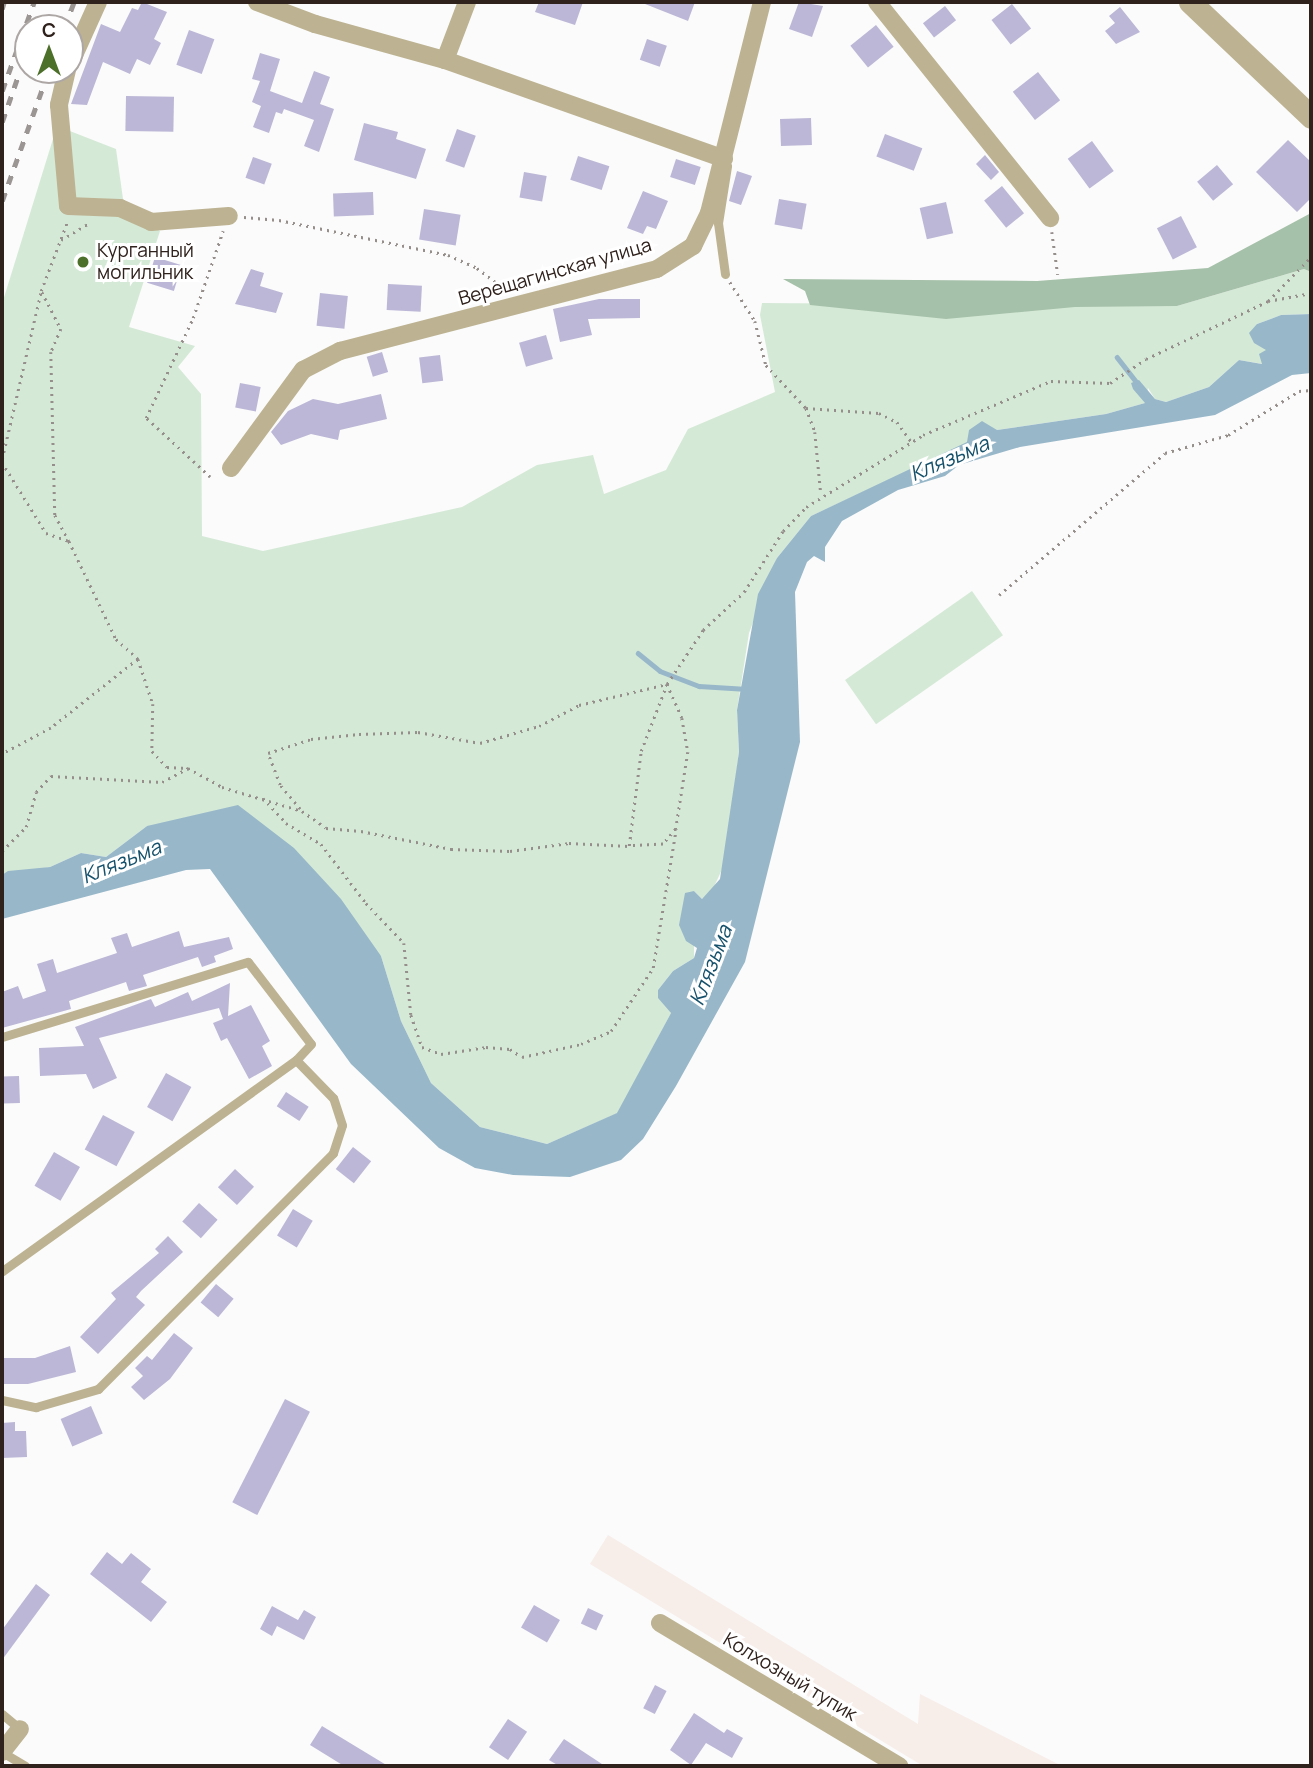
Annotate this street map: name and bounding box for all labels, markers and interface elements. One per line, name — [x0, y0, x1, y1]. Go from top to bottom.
north arrow — [14, 14, 84, 84]
text: С — [42, 17, 56, 43]
street label: Верещагинская улица — [456, 234, 654, 310]
place label: Курганный могильник — [97, 240, 194, 284]
marker: Курганный могильник — [75, 254, 91, 270]
water label: Клязьма — [906, 430, 992, 486]
water label: Клязьма — [78, 834, 164, 888]
water label: Клязьма — [683, 922, 737, 1008]
street label: Колхозный тупик — [719, 1628, 861, 1726]

